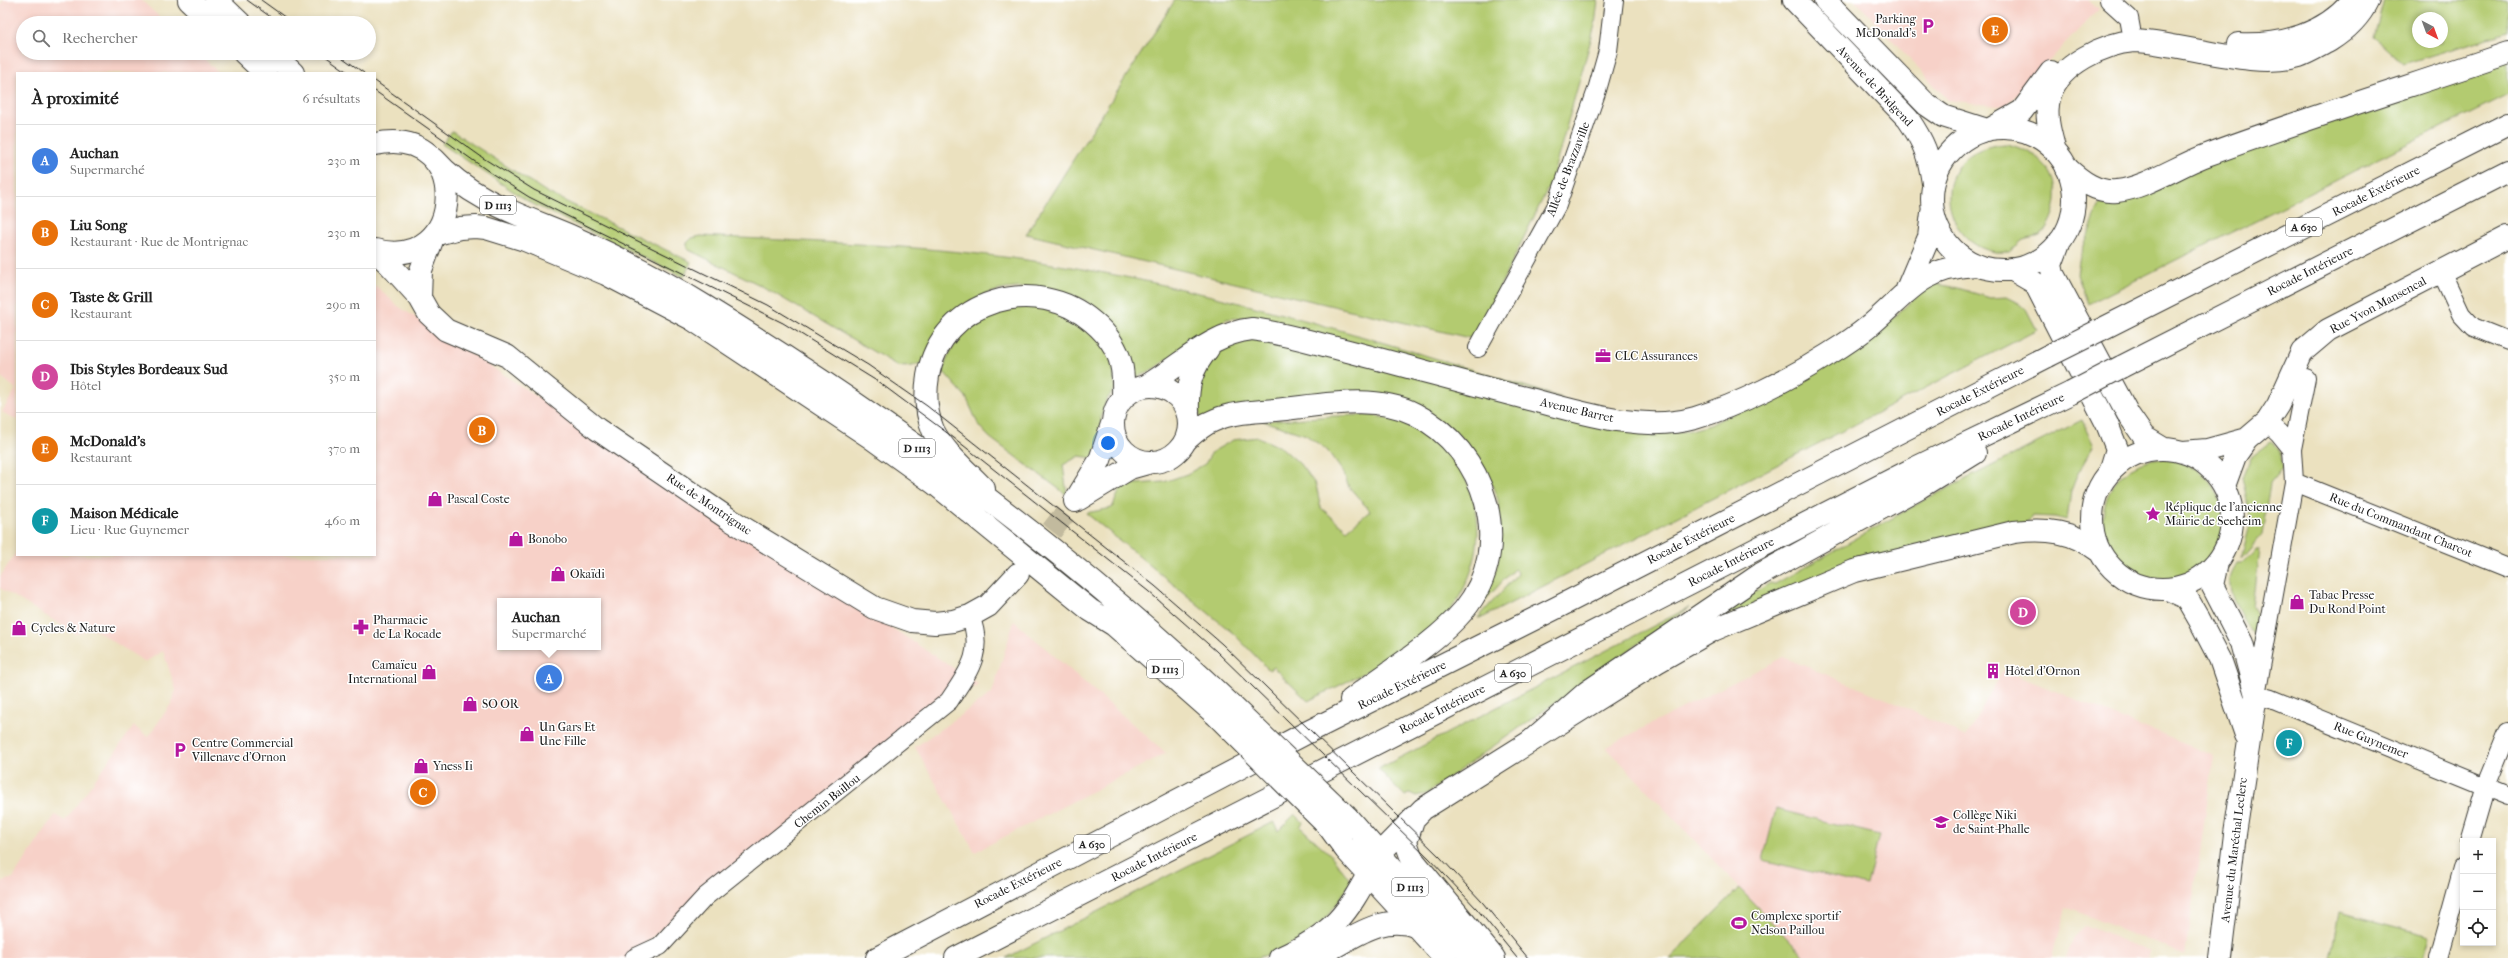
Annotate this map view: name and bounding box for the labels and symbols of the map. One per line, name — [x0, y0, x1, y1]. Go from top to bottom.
place label: Parking McDonald's — [1856, 12, 1917, 40]
north arrow — [2412, 12, 2448, 48]
pin: E — [1982, 15, 2008, 45]
parking icon: Parking McDonald's — [1919, 17, 1937, 35]
street label: Avenue de Bridgend — [1833, 42, 1916, 130]
street label: Allée de Brazzaville — [1543, 120, 1593, 219]
street label: Rocade Extérieure — [2330, 163, 2422, 219]
road number: D 1113 — [480, 196, 516, 214]
road number: A 630 — [2286, 218, 2322, 236]
street label: Rocade Intérieure — [2265, 243, 2355, 299]
street label: Rue Yvon Mansencal — [2327, 273, 2429, 336]
office icon: CLC Assurances — [1594, 347, 1612, 365]
place label: CLC Assurances — [1615, 349, 1698, 363]
street label: Rocade Extérieure — [1934, 363, 2026, 419]
street label: Rocade Intérieure — [1975, 390, 2067, 444]
street label: Avenue Barret — [1538, 395, 1616, 425]
pin: B — [469, 415, 495, 445]
your location — [1098, 433, 1118, 453]
road number: D 1113 — [899, 439, 935, 457]
street label: Rue de Montrignac — [664, 470, 754, 538]
shop icon: Pascal Coste — [426, 490, 444, 508]
street label: Rue du Commandant Charcot — [2327, 490, 2475, 560]
place label: Pascal Coste — [447, 492, 510, 506]
place label: Réplique de l'ancienne Mairie de Seeheim — [2165, 500, 2282, 528]
place icon: Réplique de l'ancienne Mairie de Seeheim — [2144, 505, 2162, 523]
street label: Rocade Extérieure — [1645, 511, 1737, 567]
shop icon: Bonobo — [507, 530, 525, 548]
place label: Bonobo — [528, 532, 567, 546]
street label: Rocade Intérieure — [1686, 534, 1776, 590]
shop icon: Okaïdi — [549, 565, 567, 583]
place label: Okaïdi — [570, 567, 605, 581]
place label: Tabac Presse Du Rond Point — [2309, 588, 2386, 616]
shop icon: Tabac Presse Du Rond Point — [2288, 593, 2306, 611]
pin: D — [2010, 597, 2036, 627]
place label: Pharmacie de La Rocade — [373, 613, 441, 641]
pharmacy icon: Pharmacie de La Rocade — [352, 618, 370, 636]
shop icon: Cycles & Nature — [10, 619, 28, 637]
place label: Cycles & Nature — [31, 621, 116, 635]
place label: Camaïeu International — [348, 658, 418, 686]
street label: Rocade Extérieure — [1356, 658, 1449, 712]
road number: D 1113 — [1147, 660, 1183, 678]
building icon: Hôtel d'Ornon — [1984, 662, 2002, 680]
shop icon: Camaïeu International — [420, 663, 438, 681]
pin: A — [536, 663, 562, 693]
road number: A 630 — [1495, 664, 1531, 682]
place label: Hôtel d'Ornon — [2005, 664, 2080, 678]
street label: Rocade Intérieure — [1397, 681, 1487, 737]
shop icon: SO OR — [461, 695, 479, 713]
place label: SO OR — [482, 697, 520, 711]
street label: Rue Guynemer — [2332, 719, 2411, 762]
place label: Un Gars Et Une Fille — [539, 720, 596, 748]
shop icon: Un Gars Et Une Fille — [518, 725, 536, 743]
pin: F — [2276, 728, 2302, 758]
place label: Centre Commercial Villenave d'Ornon — [191, 736, 294, 764]
parking icon: Centre Commercial Villenave d'Ornon — [171, 741, 189, 759]
shop icon: Yness Ii — [412, 757, 430, 775]
place label: Yness Ii — [432, 759, 473, 773]
street label: Chemin Baillou — [791, 771, 863, 831]
pin: C — [410, 777, 436, 807]
street label: Avenue du Maréchal Leclerc — [2218, 777, 2250, 924]
place label: Collège Niki de Saint-Phalle — [1953, 808, 2030, 836]
school or university icon: Collège Niki de Saint-Phalle — [1932, 813, 1950, 831]
street label: Rocade Intérieure — [1109, 829, 1199, 885]
road number: A 630 — [1074, 835, 1110, 853]
street label: Rocade Extérieure — [972, 855, 1064, 911]
road number: D 1113 — [1392, 878, 1428, 896]
place label: Complexe sportif Nelson Paillou — [1751, 909, 1842, 937]
sports icon: Complexe sportif Nelson Paillou — [1730, 914, 1748, 932]

